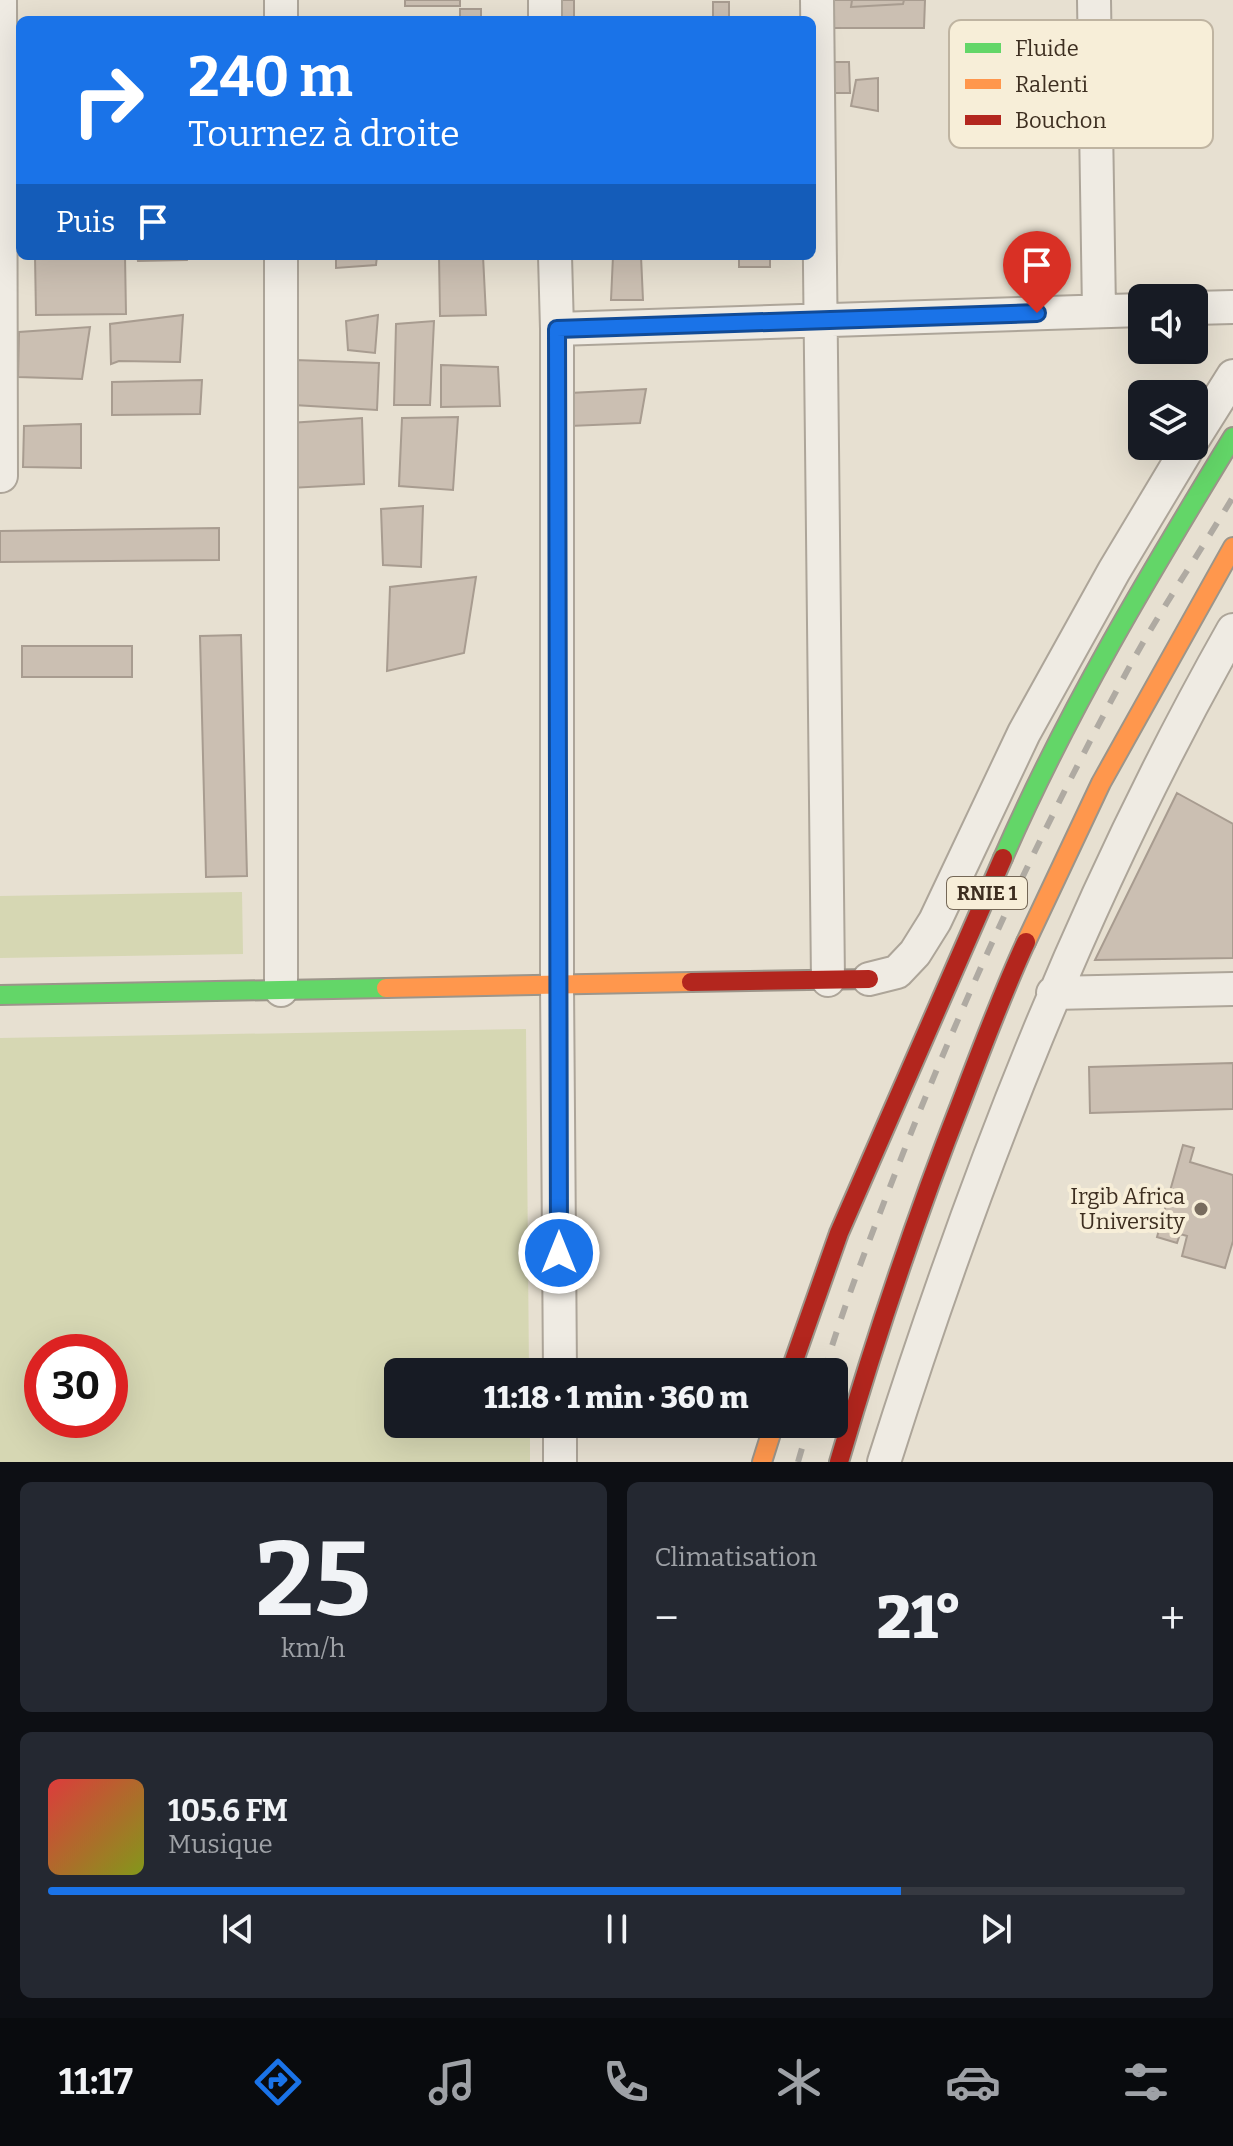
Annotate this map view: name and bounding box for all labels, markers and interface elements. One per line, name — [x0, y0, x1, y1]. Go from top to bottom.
legend — [949, 20, 1213, 148]
text: Fluide — [1015, 35, 1079, 62]
text: 240 m — [188, 44, 353, 111]
icon: right — [56, 48, 160, 152]
text: Ralenti — [1015, 71, 1088, 98]
text: Bouchon — [1015, 107, 1106, 134]
text: Tournez à droite — [188, 112, 460, 156]
icon: arrive — [131, 200, 175, 244]
text: Puis — [56, 204, 115, 240]
pin — [1003, 231, 1071, 313]
icon: arrive — [1015, 243, 1059, 287]
map controls — [1128, 284, 1208, 460]
button: sound — [1128, 284, 1208, 364]
button: layers — [1128, 380, 1208, 460]
road number: RNIE 1 — [947, 877, 1027, 909]
place label: Irgib Africa University — [1070, 1183, 1185, 1235]
marker: Irgib Africa University — [1192, 1200, 1210, 1218]
position arrow — [517, 1211, 601, 1295]
speed limit sign: 30 — [24, 1334, 128, 1438]
text: 11:18 · 1 min · 360 m — [484, 1380, 748, 1416]
text: 25 — [256, 1518, 371, 1643]
text: Climatisation — [655, 1542, 817, 1573]
text: 21° — [877, 1582, 962, 1654]
text: − — [655, 1592, 679, 1645]
text: + — [1160, 1592, 1185, 1645]
text: km/h — [281, 1633, 345, 1664]
text: 105.6 FM — [168, 1793, 288, 1829]
text: Musique — [168, 1829, 273, 1860]
icon: previous — [216, 1907, 260, 1951]
icon: pause — [595, 1907, 639, 1951]
icon: next — [974, 1907, 1018, 1951]
icon: directions — [250, 2054, 306, 2110]
icon: music — [424, 2054, 480, 2110]
icon: phone — [598, 2054, 654, 2110]
icon: climate — [771, 2054, 827, 2110]
icon: car — [945, 2054, 1001, 2110]
icon: filters — [1118, 2054, 1174, 2110]
text: 11:17 — [59, 2060, 133, 2104]

